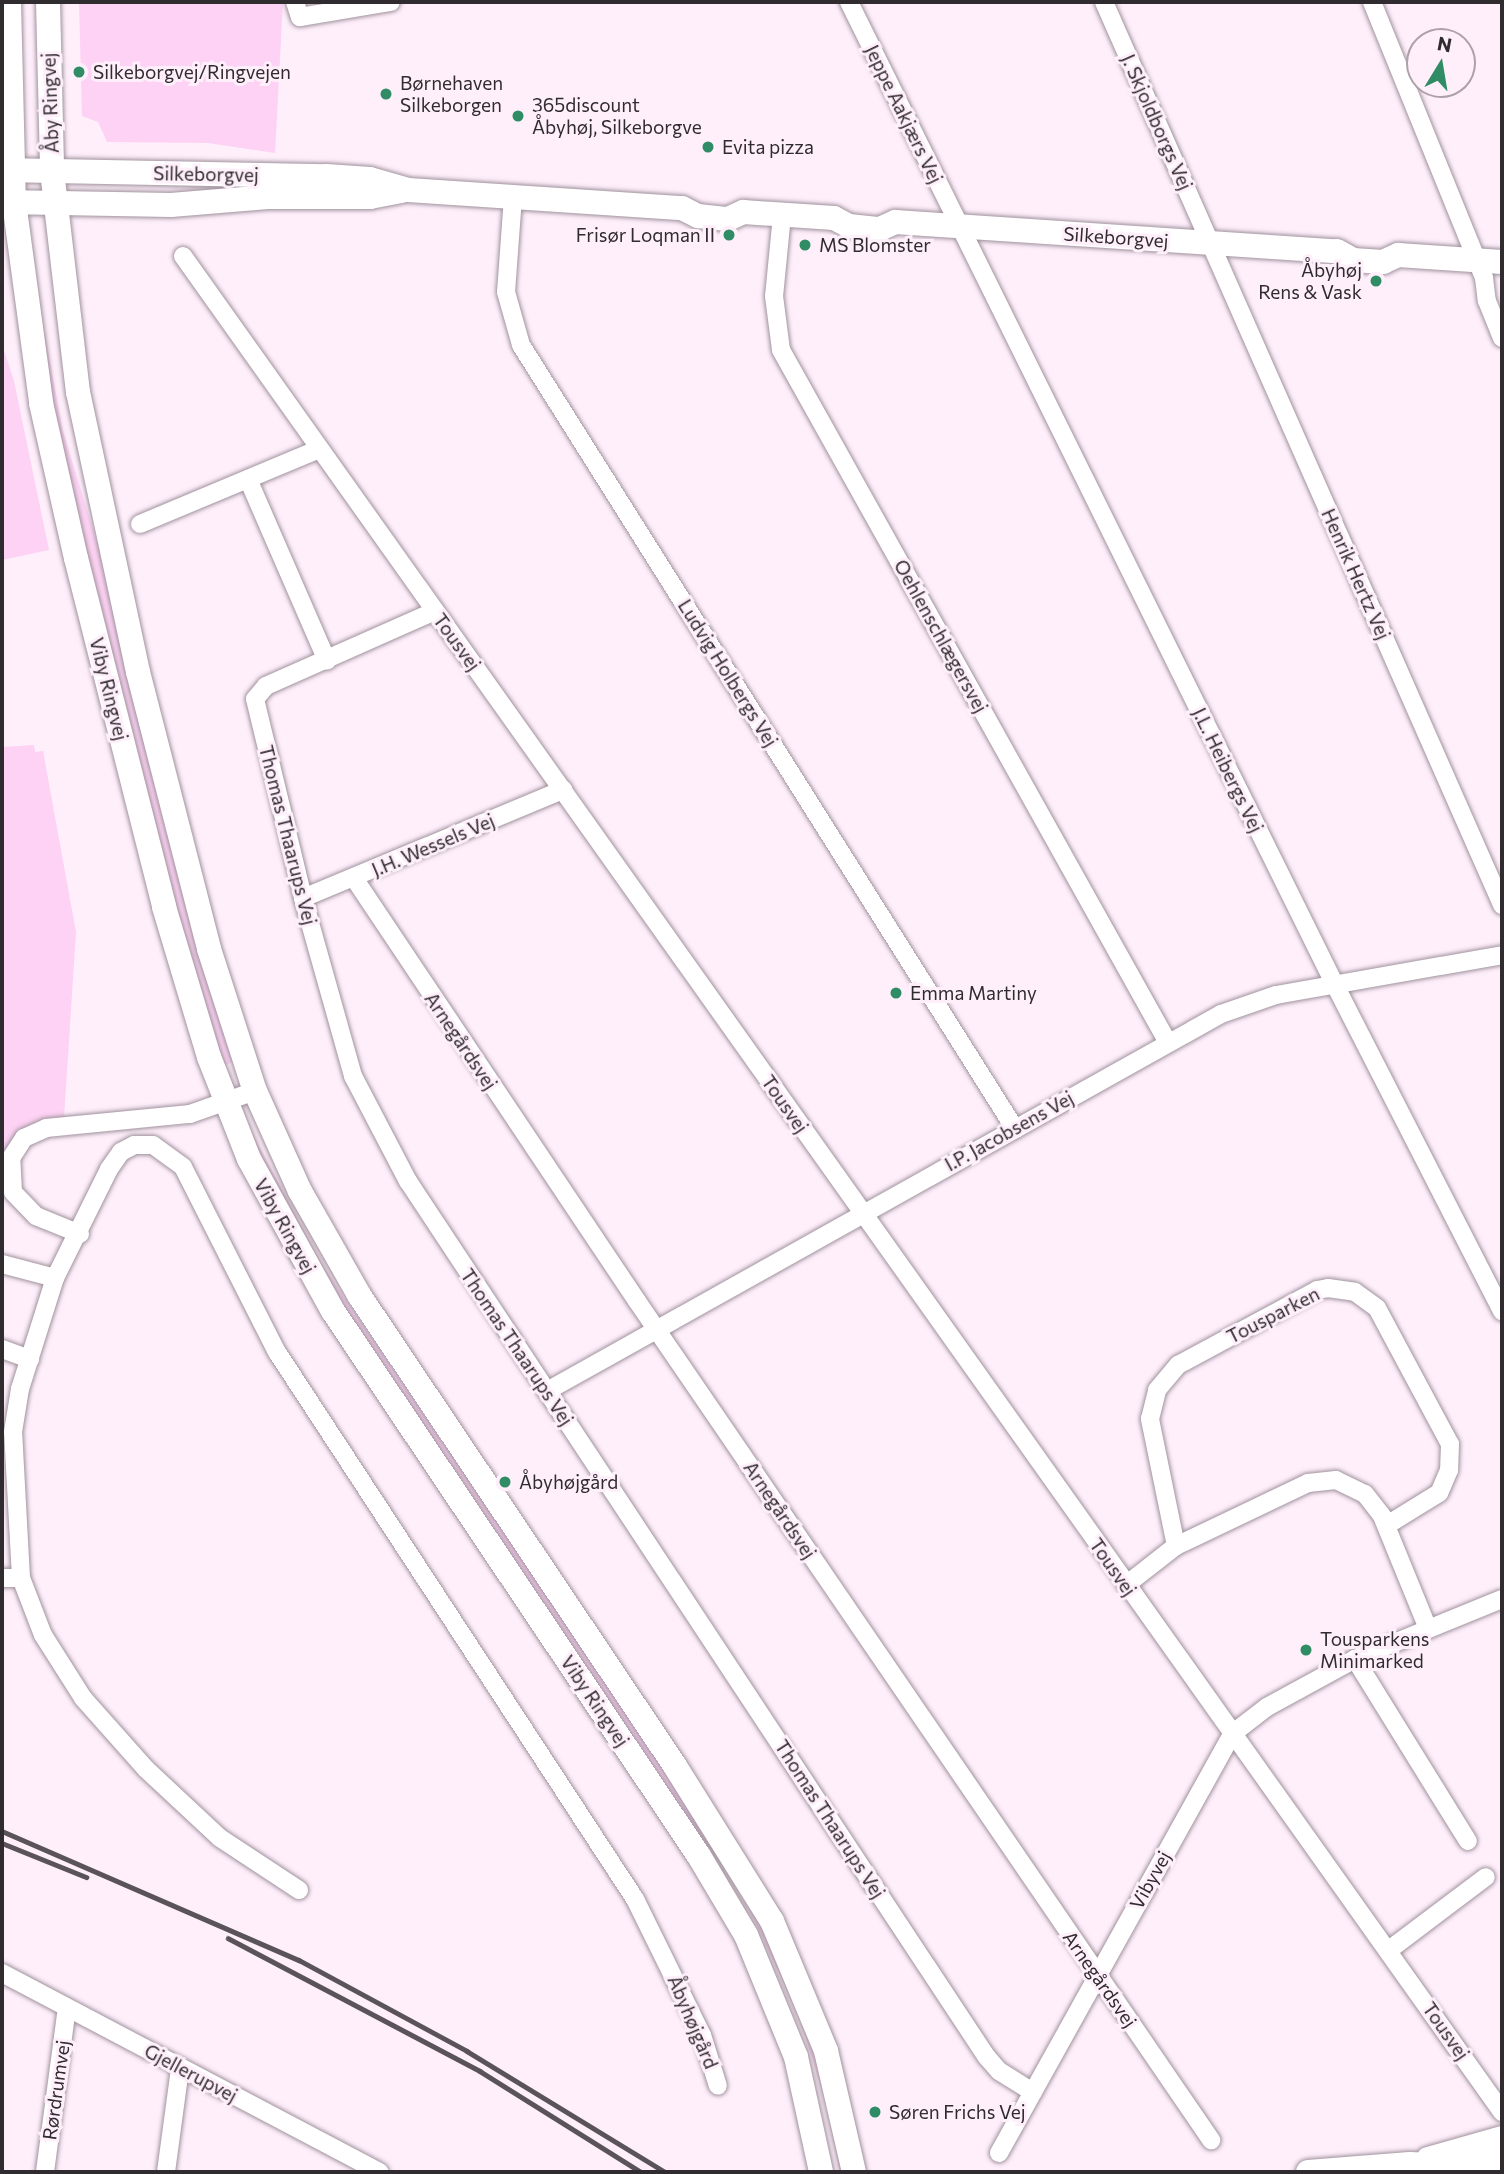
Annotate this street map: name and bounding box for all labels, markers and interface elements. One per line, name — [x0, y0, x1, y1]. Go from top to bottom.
north arrow — [1406, 28, 1476, 98]
text: N — [1436, 31, 1454, 57]
street label: Jeppe Aakjærs Vej — [861, 41, 947, 187]
street label: J. Skjoldborgs Vej — [1117, 50, 1197, 194]
street label: Åby Ringvej — [37, 52, 63, 154]
place label: Silkeborgvej/Ringvejen — [93, 61, 291, 83]
marker: Silkeborgvej/Ringvejen — [71, 64, 87, 80]
place label: Børnehaven Silkeborgen — [400, 72, 503, 116]
marker: Børnehaven Silkeborgen — [378, 86, 394, 102]
place label: 365discount Åbyhøj, Silkeborgve — [532, 94, 702, 138]
marker: 365discount Åbyhøj, Silkeborgve — [510, 108, 526, 124]
place label: Evita pizza — [722, 136, 814, 158]
marker: Evita pizza — [700, 139, 716, 155]
street label: Silkeborgvej — [153, 162, 259, 186]
street label: Silkeborgvej — [1063, 222, 1169, 252]
place label: Frisør Loqman II — [576, 224, 715, 246]
marker: Frisør Loqman II — [721, 227, 737, 243]
place label: MS Blomster — [819, 234, 931, 256]
marker: MS Blomster — [797, 237, 813, 253]
place label: Åbyhøj Rens & Vask — [1258, 259, 1362, 303]
marker: Åbyhøj Rens & Vask — [1368, 273, 1384, 289]
street label: Henrik Hertz Vej — [1317, 505, 1395, 643]
street label: Oehlenschlægersvej — [889, 555, 993, 717]
street label: Ludvig Holbergs Vej — [673, 595, 783, 751]
street label: Tousvej — [429, 609, 485, 675]
street label: Viby Ringvej — [85, 635, 133, 743]
street label: J.L. Heibergs Vej — [1188, 704, 1268, 836]
street label: Thomas Thaarups Vej — [255, 743, 321, 927]
street label: J.H. Wessels Vej — [368, 809, 498, 881]
place label: Emma Martiny — [910, 982, 1037, 1004]
marker: Emma Martiny — [888, 985, 904, 1001]
street label: Arnegårdsvej — [420, 988, 502, 1094]
street label: Tousvej — [757, 1071, 813, 1137]
street label: I.P. Jacobsens Vej — [941, 1086, 1077, 1176]
street label: Viby Ringvej — [249, 1174, 321, 1278]
street label: Thomas Thaarups Vej — [456, 1264, 578, 1430]
street label: Tousparken — [1223, 1282, 1323, 1348]
street label: Arnegårdsvej — [739, 1457, 821, 1563]
place label: Åbyhøjgård — [519, 1471, 618, 1493]
marker: Åbyhøjgård — [497, 1474, 513, 1490]
street label: Tousvej — [1085, 1534, 1141, 1600]
place label: Tousparkens Minimarked — [1320, 1628, 1430, 1672]
marker: Tousparkens Minimarked — [1298, 1642, 1314, 1658]
street label: Viby Ringvej — [556, 1651, 634, 1751]
street label: Thomas Thaarups Vej — [770, 1736, 890, 1902]
street label: Vibyvej — [1125, 1847, 1175, 1913]
street label: Arnegårdsvej — [1058, 1926, 1142, 2032]
street label: Åbyhøjgård — [663, 1972, 723, 2072]
street label: Tousvej — [1418, 1998, 1474, 2064]
street label: Rørdrumvej — [38, 2039, 74, 2141]
street label: Gjellerupvej — [141, 2039, 241, 2107]
place label: Søren Frichs Vej — [889, 2101, 1026, 2123]
marker: Søren Frichs Vej — [867, 2104, 883, 2120]

